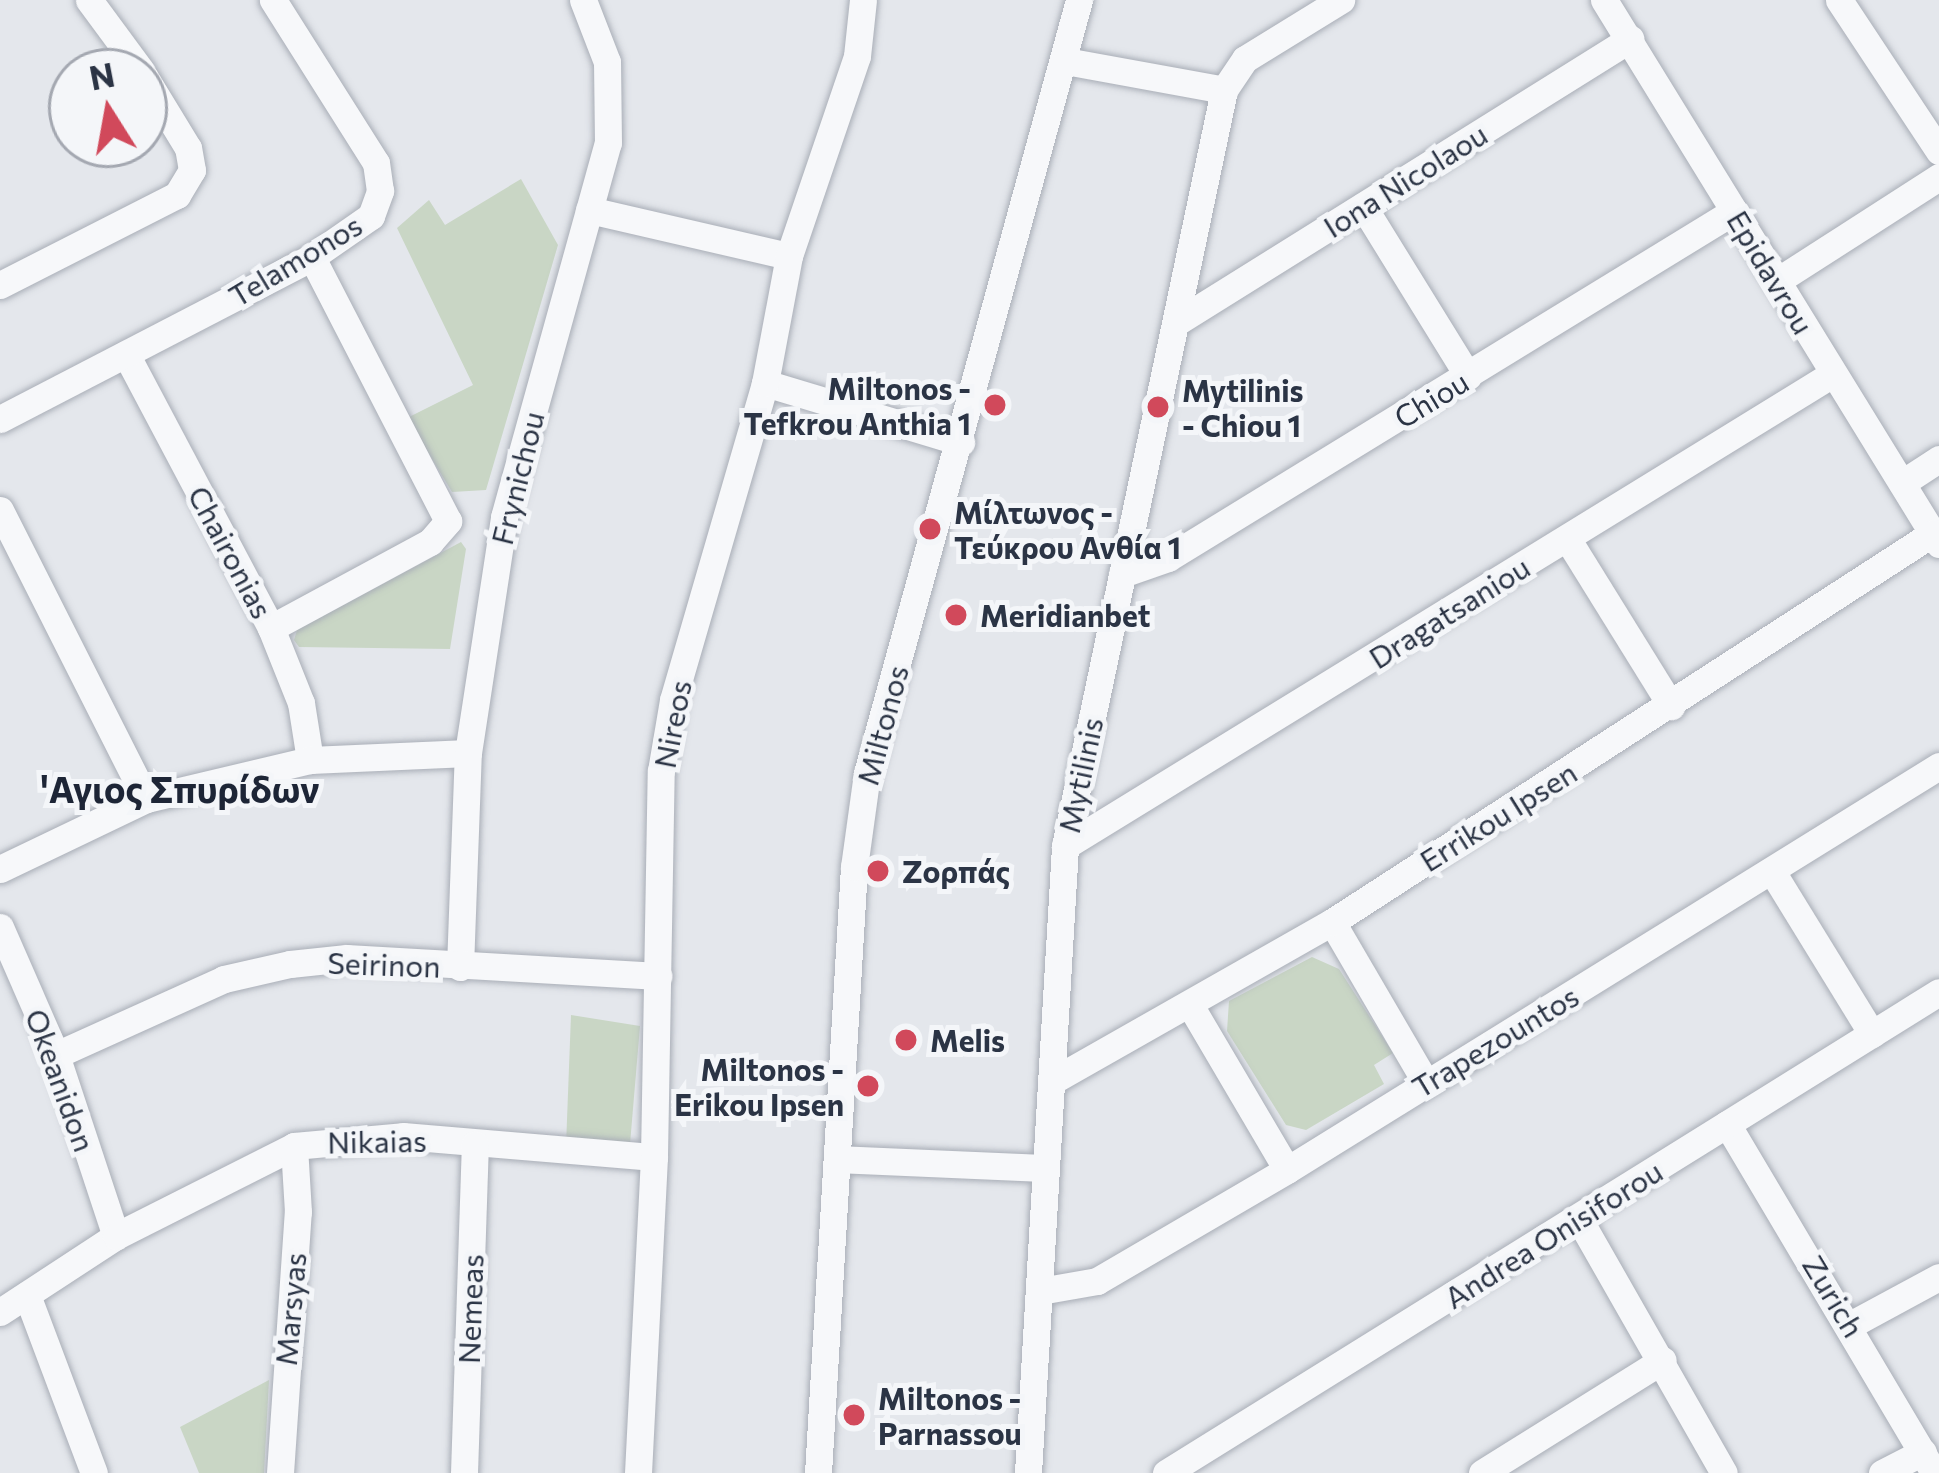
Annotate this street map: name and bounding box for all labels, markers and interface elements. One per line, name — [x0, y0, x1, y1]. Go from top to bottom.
north arrow — [48, 48, 168, 168]
text: N — [86, 53, 118, 98]
street label: Iona Nicolaou — [1317, 115, 1493, 245]
street label: Epidavrou — [1720, 204, 1822, 340]
street label: Telamonos — [222, 206, 368, 314]
street label: Chiou — [1387, 363, 1475, 435]
place label: Miltonos - Tefkrou Anthia 1 — [744, 370, 971, 440]
place label: Mytilinis - Chiou 1 — [1182, 372, 1304, 442]
marker: Miltonos - Tefkrou Anthia 1 — [982, 392, 1008, 418]
marker: Mytilinis - Chiou 1 — [1145, 394, 1171, 420]
street label: Frynichou — [483, 408, 551, 548]
street label: Chaironias — [181, 480, 281, 624]
place label: Μίλτωνος - Τεύκρου Ανθία 1 — [954, 494, 1181, 564]
marker: Μίλτωνος - Τεύκρου Ανθία 1 — [917, 516, 943, 542]
street label: Dragatsaniou — [1362, 548, 1536, 676]
place label: Meridianbet — [980, 597, 1150, 633]
marker: Meridianbet — [943, 602, 969, 628]
street label: Miltonos — [849, 661, 915, 789]
street label: Nireos — [646, 677, 698, 771]
street label: Mytilinis — [1050, 714, 1110, 836]
street label: Errikou Ipsen — [1413, 754, 1583, 878]
district label: 'Αγιος Σπυρίδων — [41, 767, 319, 811]
place label: Ζορπάς — [902, 853, 1010, 889]
marker: Ζορπάς — [865, 858, 891, 884]
street label: Seirinon — [327, 944, 441, 984]
street label: Trapezountos — [1405, 977, 1585, 1105]
street label: Okeanidon — [19, 1004, 103, 1156]
place label: Melis — [930, 1022, 1005, 1058]
marker: Melis — [893, 1027, 919, 1053]
place label: Miltonos - Erikou Ipsen — [674, 1051, 844, 1122]
marker: Miltonos - Erikou Ipsen — [855, 1073, 881, 1099]
street label: Nikaias — [327, 1122, 427, 1160]
street label: Andrea Onisiforou — [1437, 1153, 1669, 1315]
street label: Zurich — [1796, 1249, 1872, 1343]
street label: Marsyas — [267, 1251, 313, 1367]
street label: Nemeas — [450, 1254, 490, 1364]
place label: Miltonos - Parnassou — [878, 1380, 1022, 1450]
marker: Miltonos - Parnassou — [841, 1402, 867, 1428]

